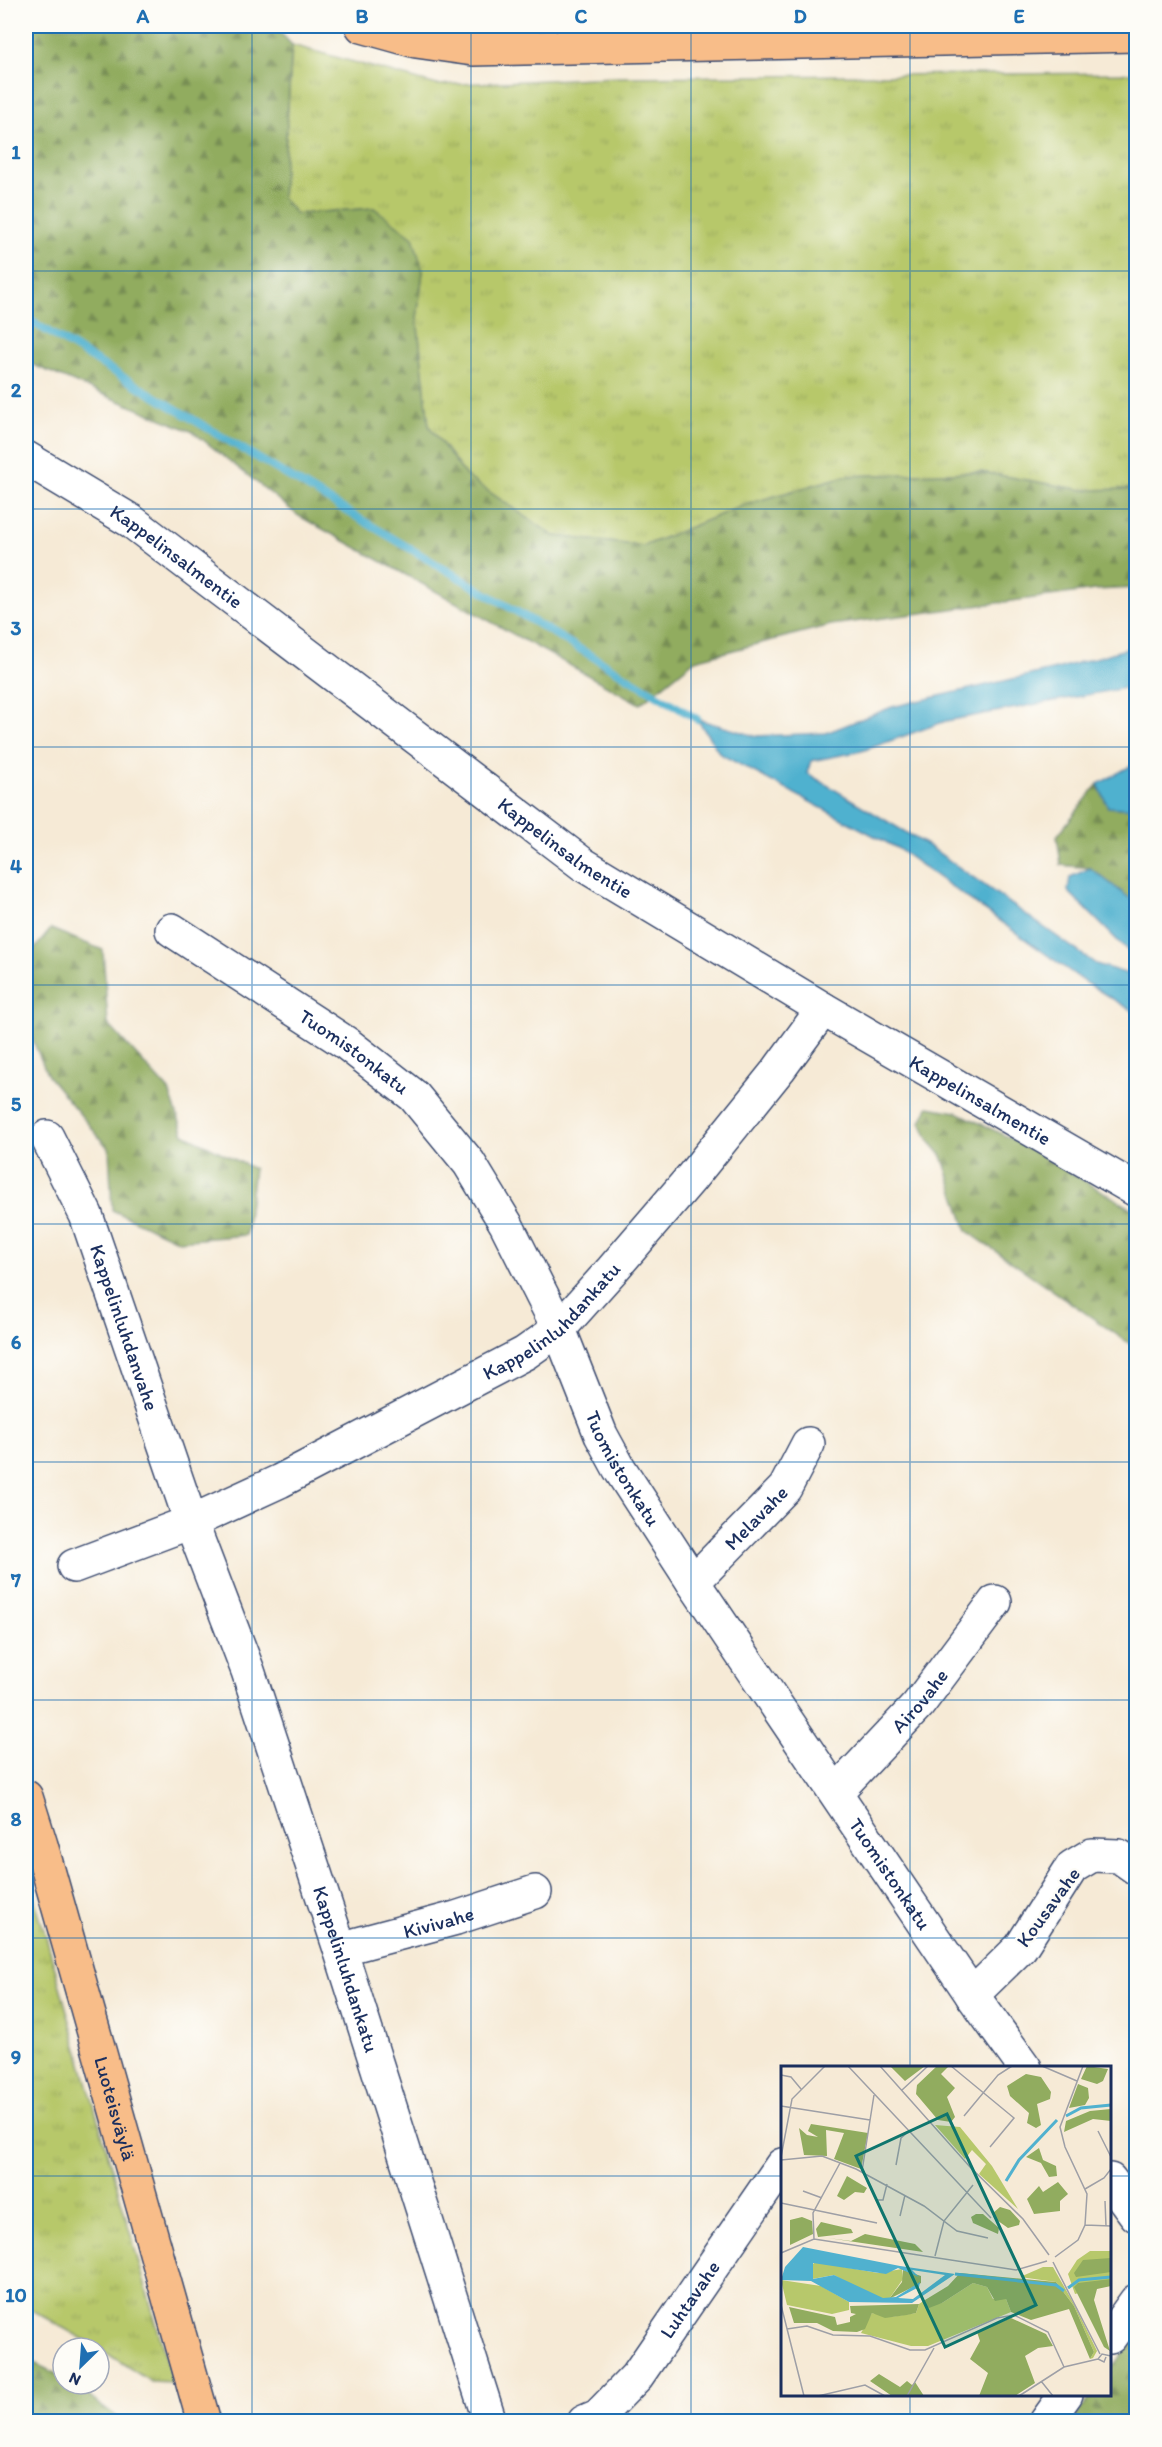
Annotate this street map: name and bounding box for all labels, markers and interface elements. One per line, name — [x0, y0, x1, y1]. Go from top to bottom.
text: A — [136, 4, 150, 28]
text: B — [356, 4, 369, 28]
text: C — [575, 4, 588, 28]
text: D — [793, 4, 807, 28]
text: E — [1013, 4, 1025, 28]
text: 1 — [11, 140, 21, 164]
text: 2 — [11, 378, 22, 402]
street label: Kappelinsalmentie — [106, 499, 248, 614]
text: 3 — [11, 616, 22, 640]
street label: Kappelinsalmentie — [493, 792, 637, 903]
text: 4 — [10, 854, 22, 878]
street label: Tuomistonkatu — [295, 1004, 414, 1099]
street label: Kappelinsalmentie — [905, 1050, 1055, 1150]
text: 5 — [11, 1092, 22, 1116]
street label: Kappelinluhdanvahe — [85, 1241, 164, 1414]
street label: Kappelinluhdankatu — [479, 1257, 625, 1385]
text: 6 — [11, 1330, 22, 1354]
street label: Tuomistonkatu — [581, 1407, 665, 1531]
street label: Melavahe — [719, 1480, 793, 1555]
text: 7 — [10, 1568, 21, 1592]
street label: Airovahe — [886, 1664, 953, 1738]
text: 8 — [11, 1807, 22, 1831]
street label: Tuomistonkatu — [844, 1813, 936, 1934]
street label: Kousavahe — [1011, 1862, 1085, 1952]
street label: Kappelinluhdankatu — [308, 1883, 384, 2055]
street label: Kivivahe — [401, 1901, 477, 1944]
text: 9 — [11, 2045, 21, 2069]
street label: Luoteisväylä — [89, 2053, 142, 2164]
inset map — [781, 2066, 1111, 2396]
street label: Luhtavahe — [655, 2256, 725, 2343]
text: 10 — [5, 2283, 27, 2307]
north arrow — [51, 2336, 111, 2396]
text: N — [66, 2368, 84, 2390]

